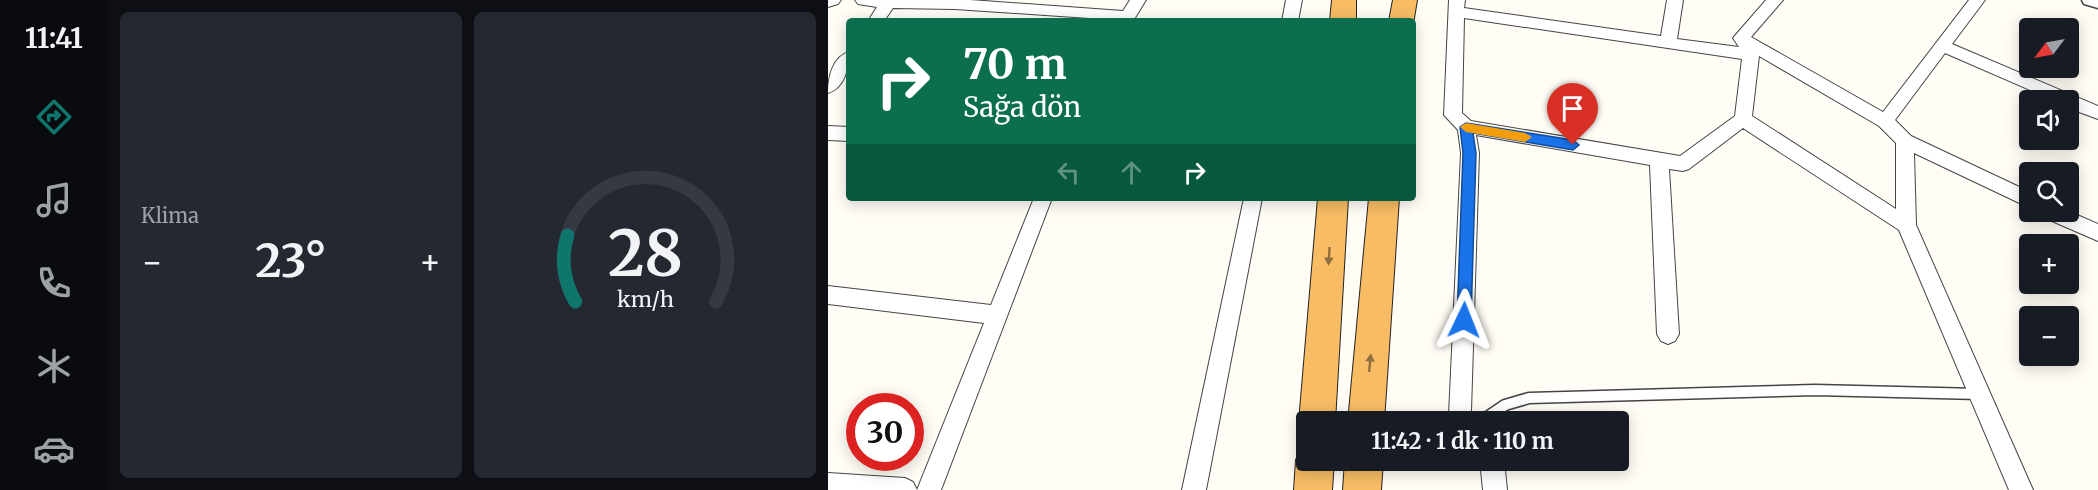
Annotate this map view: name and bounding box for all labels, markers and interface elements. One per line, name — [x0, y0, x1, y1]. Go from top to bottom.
north arrow — [2019, 18, 2079, 78]
map controls — [2019, 18, 2079, 366]
text: 11:41 — [25, 21, 83, 55]
text: 70 m — [963, 38, 1067, 90]
icon: right — [864, 42, 942, 120]
pin — [1547, 83, 1598, 145]
text: Sağa dön — [963, 90, 1081, 124]
button: sound — [2019, 90, 2079, 150]
icon: arrive — [1556, 92, 1589, 125]
icon: directions — [33, 96, 75, 138]
icon: left — [1052, 156, 1085, 189]
icon: ahead — [1115, 156, 1148, 189]
icon: right — [1178, 156, 1211, 189]
button: search — [2019, 162, 2079, 222]
icon: music — [33, 179, 75, 221]
text: Klima — [141, 203, 199, 228]
text: 28 — [608, 215, 682, 293]
text: 23° — [255, 233, 327, 289]
button: + — [2019, 234, 2079, 294]
text: − — [141, 242, 163, 283]
text: + — [419, 242, 441, 283]
one-way arrow — [1324, 247, 1334, 266]
icon: phone — [33, 262, 75, 304]
text: km/h — [617, 286, 673, 313]
position arrow — [1432, 288, 1496, 352]
button: − — [2019, 306, 2079, 366]
icon: climate — [33, 345, 75, 387]
one-way arrow — [1365, 354, 1375, 373]
speed limit sign: 30 — [846, 393, 924, 471]
text: 11:42 · 1 dk · 110 m — [1371, 427, 1554, 455]
icon: car — [33, 428, 75, 470]

